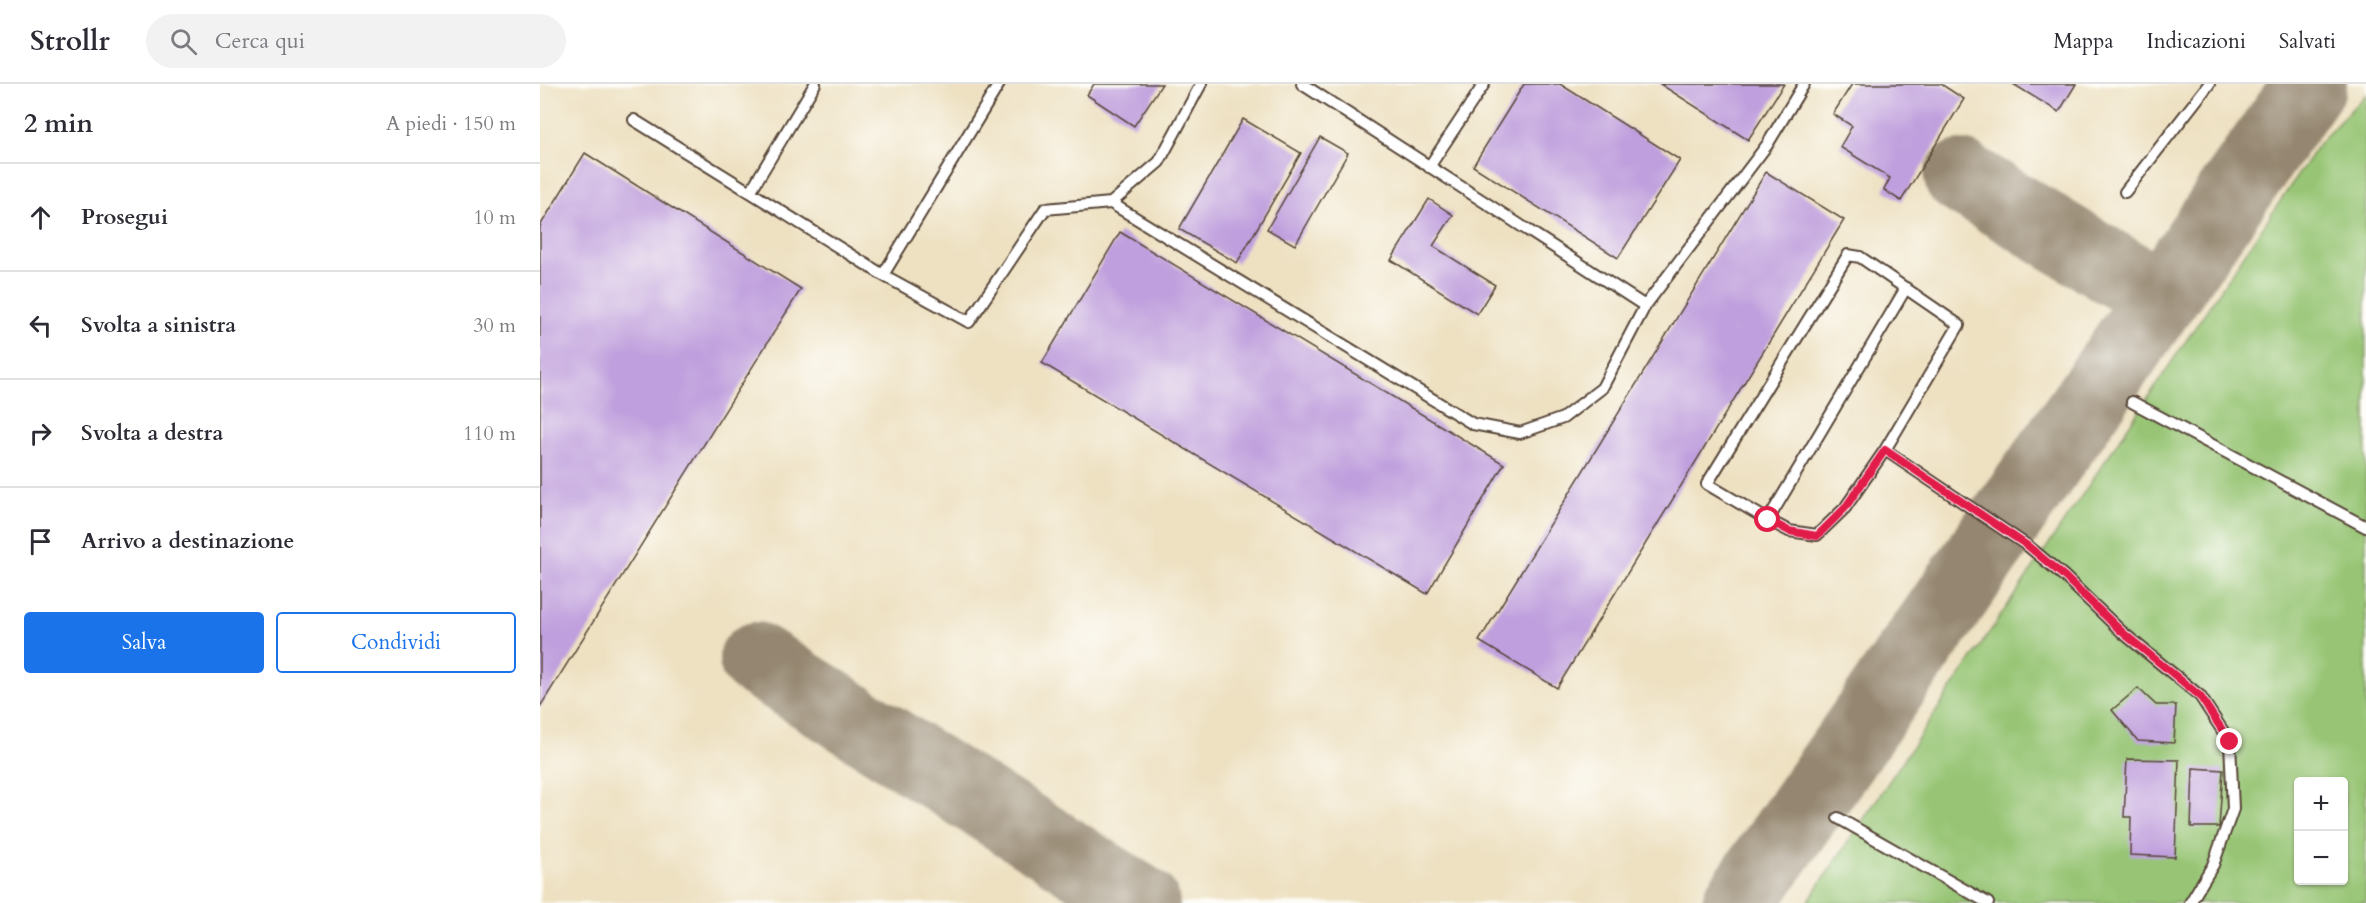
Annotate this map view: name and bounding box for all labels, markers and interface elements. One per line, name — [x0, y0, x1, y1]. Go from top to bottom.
search box — [146, 14, 566, 68]
text: Strollr — [30, 22, 110, 60]
icon: search — [167, 25, 200, 58]
text: Cerca qui — [215, 26, 305, 56]
text: Mappa — [2053, 27, 2113, 56]
text: Indicazioni — [2146, 27, 2246, 56]
text: Salvati — [2279, 27, 2336, 56]
text: 2 min — [24, 106, 93, 141]
text: A piedi · 150 m — [386, 110, 516, 137]
icon: ahead — [24, 201, 57, 234]
text: Prosegui — [81, 202, 168, 232]
text: 10 m — [473, 204, 516, 231]
icon: left — [24, 309, 57, 342]
text: Svolta a sinistra — [81, 310, 236, 340]
text: 30 m — [473, 312, 516, 339]
icon: right — [24, 417, 57, 450]
text: Svolta a destra — [81, 418, 223, 448]
text: 110 m — [463, 420, 516, 447]
route start — [1754, 506, 1780, 532]
icon: arrive — [24, 525, 57, 558]
text: Arrivo a destinazione — [81, 526, 294, 556]
button: Salva — [24, 612, 264, 673]
button: Condividi — [276, 612, 516, 673]
route end — [2216, 728, 2242, 754]
map controls — [2294, 777, 2348, 885]
button: + — [2294, 777, 2348, 831]
button: − — [2294, 831, 2348, 885]

